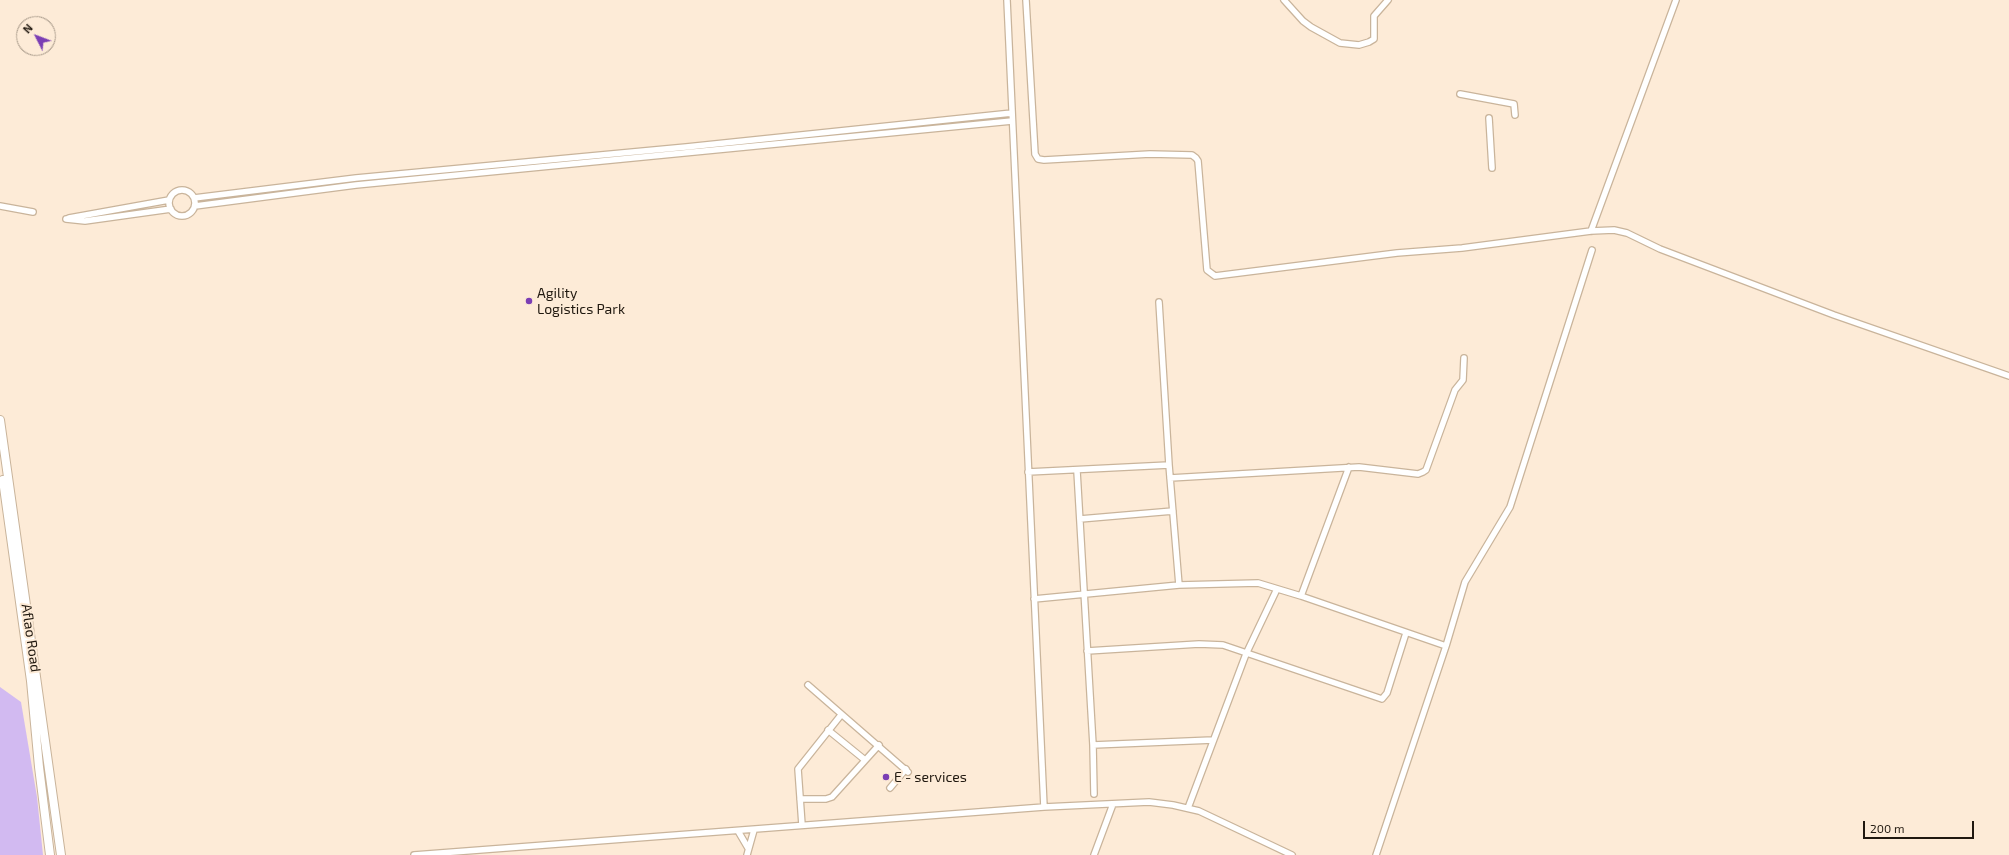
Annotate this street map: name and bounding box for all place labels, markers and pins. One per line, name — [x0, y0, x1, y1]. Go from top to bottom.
place label: Agility Logistics Park — [537, 285, 625, 318]
marker: Agility Logistics Park — [524, 296, 534, 306]
place label: E - services — [894, 769, 967, 785]
marker: E - services — [881, 772, 891, 782]

